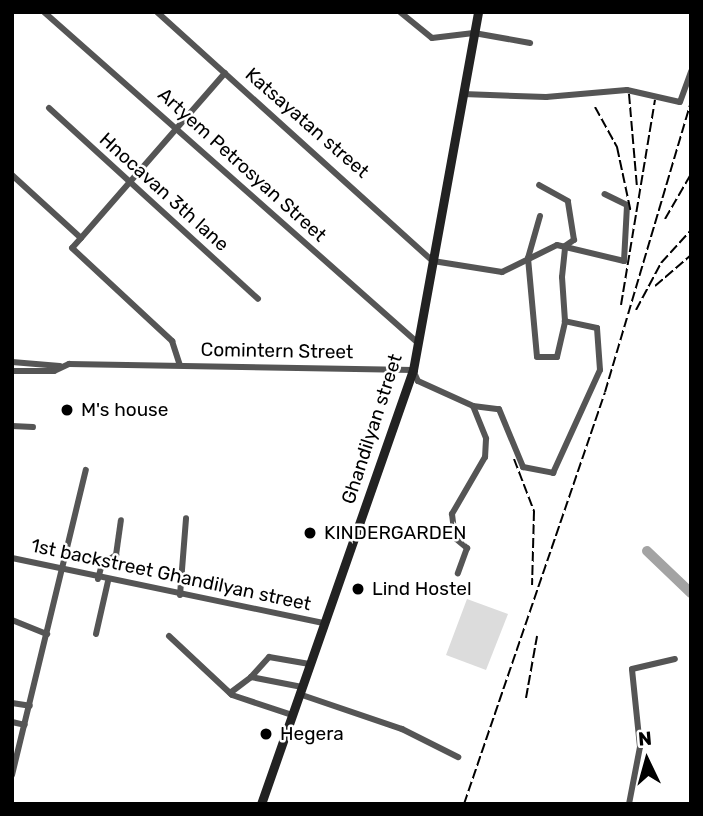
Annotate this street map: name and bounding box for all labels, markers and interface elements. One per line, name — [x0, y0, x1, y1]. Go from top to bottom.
street label: Katsayatan street — [240, 63, 374, 183]
street label: Artyem Petrosyan Street — [153, 83, 331, 247]
street label: Hnocavan 3th lane — [95, 128, 233, 256]
street label: Comintern Street — [200, 338, 354, 364]
street label: Ghandilyan street — [337, 351, 407, 507]
place label: M's house — [81, 399, 168, 421]
marker: M's house — [59, 402, 75, 418]
place label: KINDERGARDEN — [324, 522, 467, 544]
marker: KINDERGARDEN — [302, 525, 318, 541]
street label: 1st backstreet Ghandilyan street — [29, 534, 313, 616]
place label: Lind Hostel — [372, 578, 472, 600]
marker: Lind Hostel — [350, 581, 366, 597]
place label: Hegera — [280, 723, 344, 745]
north arrow — [612, 725, 682, 795]
marker: Hegera — [258, 726, 274, 742]
text: N — [637, 727, 653, 751]

